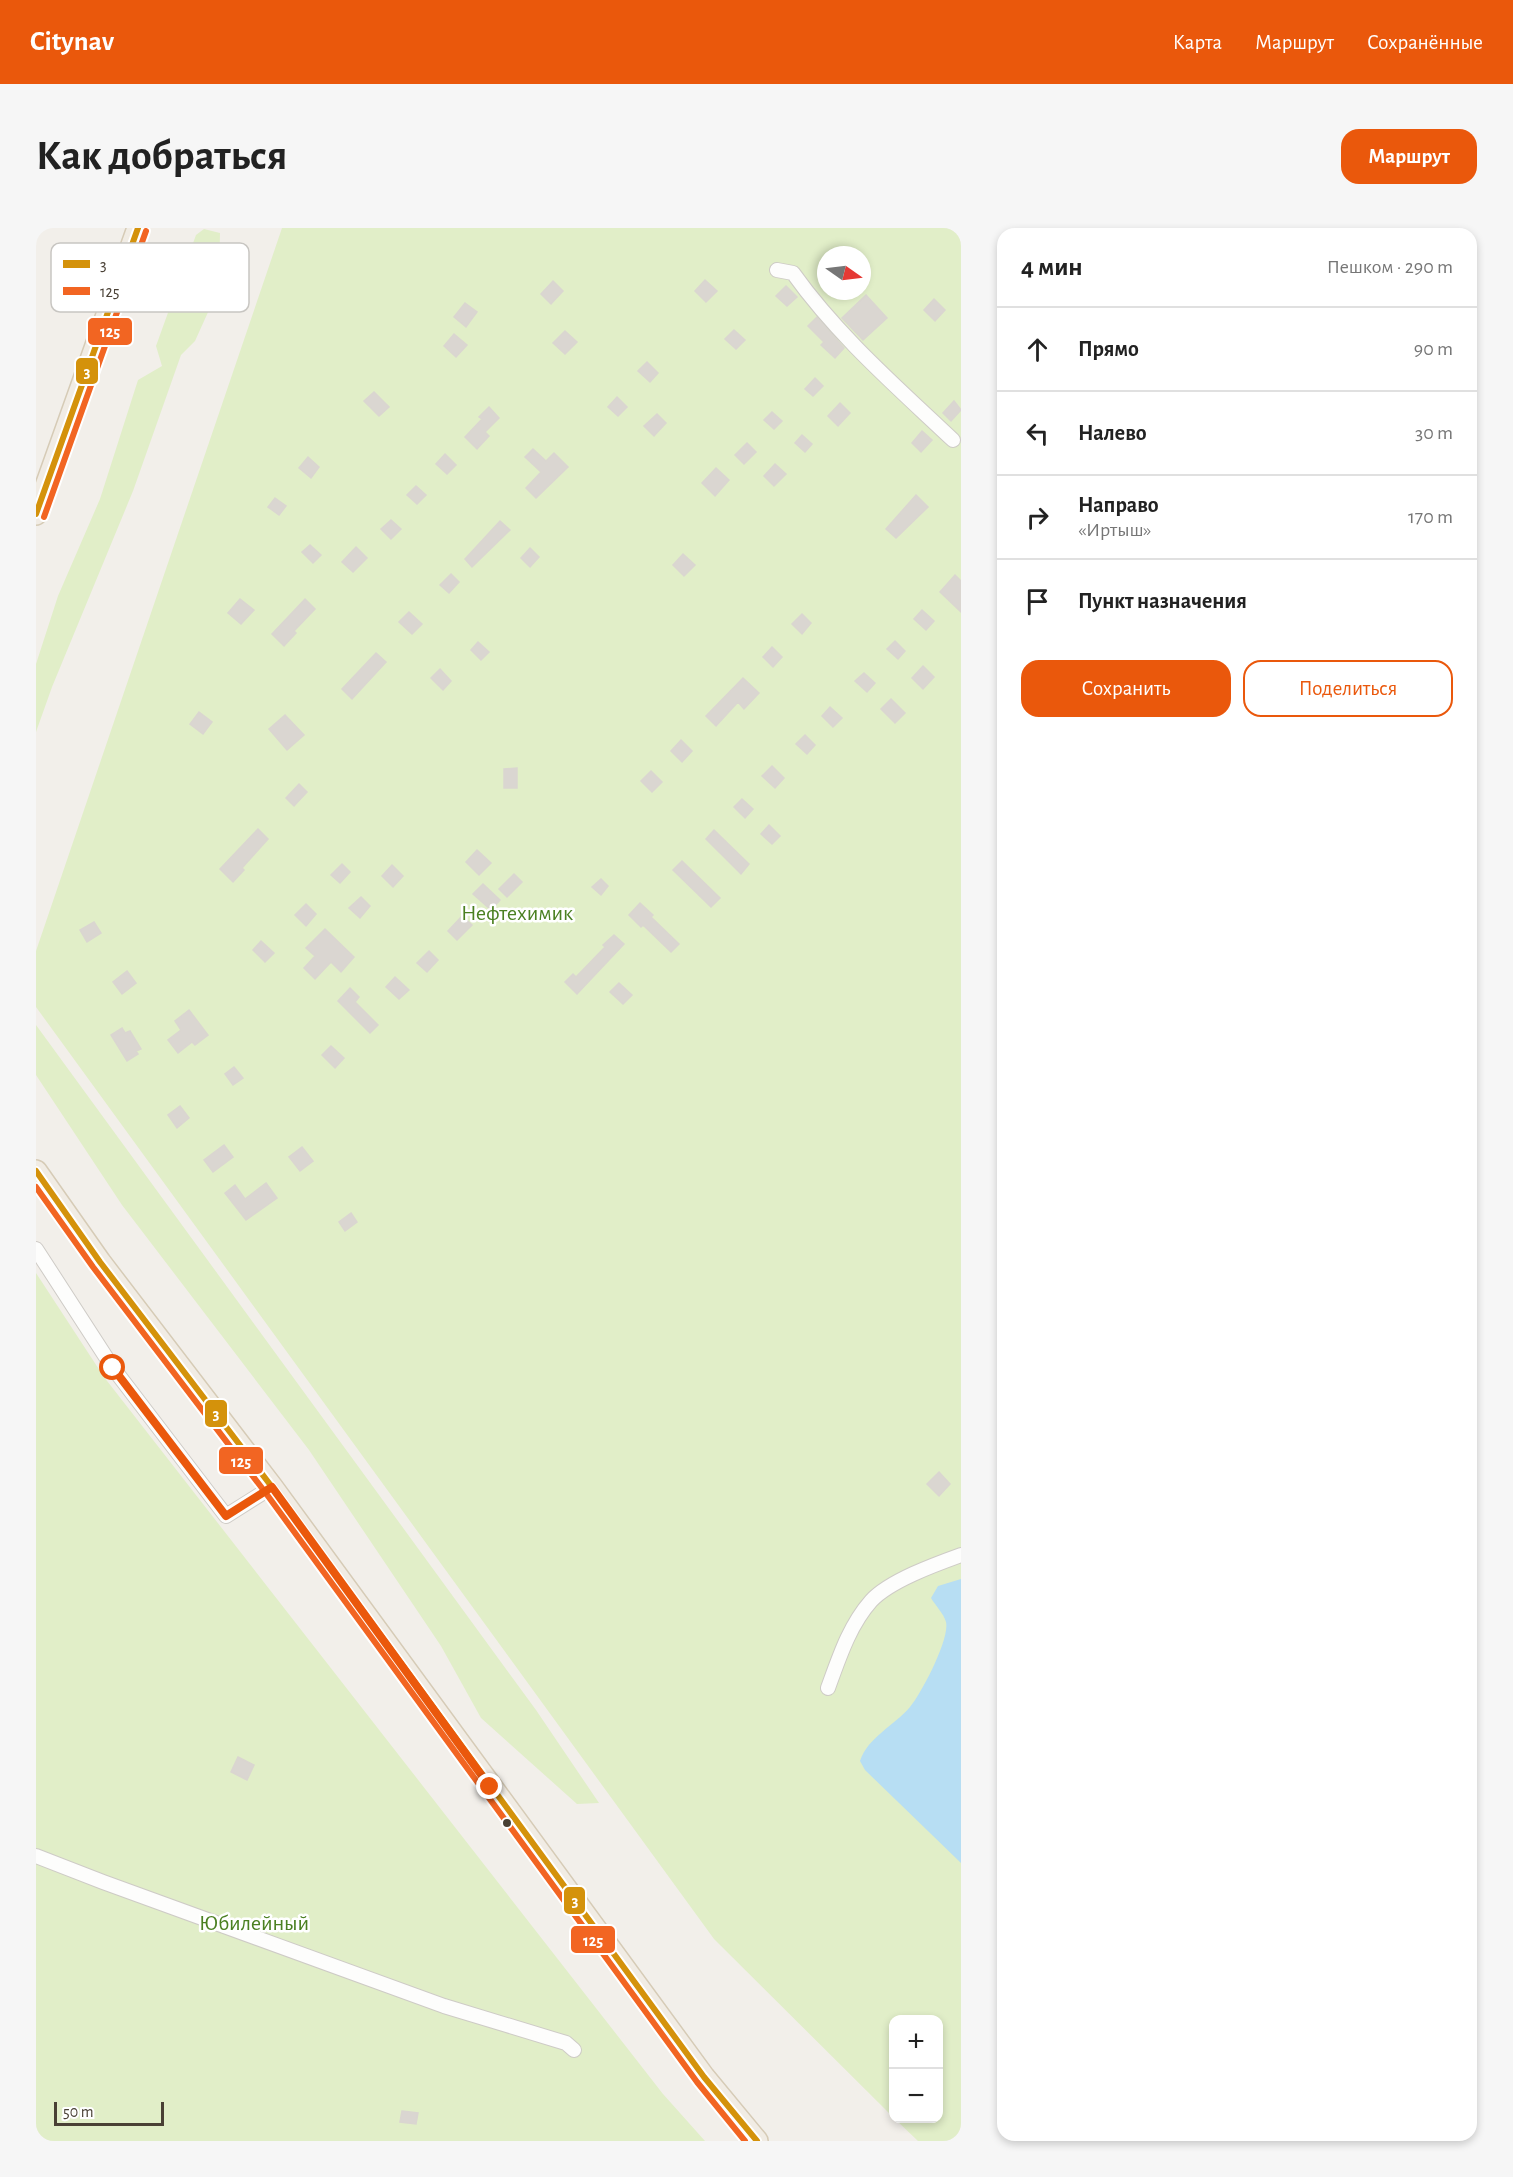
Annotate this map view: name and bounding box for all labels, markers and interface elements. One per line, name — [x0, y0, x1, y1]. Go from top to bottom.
text: Citynav — [30, 28, 114, 56]
text: Карта — [1173, 32, 1222, 53]
text: Маршрут — [1255, 32, 1334, 53]
text: Сохранённые — [1367, 32, 1483, 53]
button: Маршрут — [1341, 129, 1477, 184]
text: Как добраться — [36, 135, 287, 177]
legend — [51, 243, 249, 312]
north arrow — [817, 246, 871, 300]
text: 4 мин — [1021, 254, 1083, 280]
text: 3 — [100, 257, 107, 273]
text: Пешком · 290 m — [1327, 257, 1453, 277]
text: 125 — [100, 284, 119, 300]
line badge: 125 — [87, 317, 133, 346]
text: 125 — [100, 324, 120, 340]
icon: ahead — [1021, 333, 1054, 366]
text: Прямо — [1078, 338, 1139, 360]
text: 90 m — [1414, 339, 1453, 359]
line badge: 3 — [75, 357, 99, 385]
text: 3 — [84, 364, 91, 380]
icon: left — [1021, 417, 1054, 450]
text: Налево — [1078, 422, 1147, 444]
text: 30 m — [1415, 423, 1453, 443]
text: Направо — [1078, 494, 1159, 516]
icon: right — [1021, 501, 1054, 534]
text: 170 m — [1408, 507, 1453, 527]
text: «Иртыш» — [1078, 520, 1152, 540]
icon: arrive — [1021, 585, 1054, 618]
text: Пункт назначения — [1078, 590, 1247, 612]
button: Сохранить — [1021, 660, 1231, 717]
button: Поделиться — [1243, 660, 1453, 717]
park label: Нефтехимик — [461, 902, 573, 924]
route start — [99, 1354, 125, 1380]
line badge: 3 — [204, 1399, 228, 1428]
text: 3 — [213, 1406, 220, 1422]
line badge: 125 — [218, 1446, 264, 1475]
text: 125 — [231, 1454, 251, 1470]
route end — [476, 1773, 502, 1799]
unlabelled marker — [501, 1817, 513, 1829]
line badge: 3 — [563, 1886, 586, 1915]
text: 3 — [572, 1893, 579, 1909]
park label: Юбилейный — [199, 1912, 309, 1934]
line badge: 125 — [570, 1925, 616, 1954]
text: 125 — [583, 1933, 603, 1949]
map controls — [889, 2015, 943, 2123]
button: + — [889, 2015, 943, 2069]
button: − — [889, 2069, 943, 2123]
scale bar — [54, 2099, 164, 2126]
text: 50 m — [63, 2104, 94, 2120]

